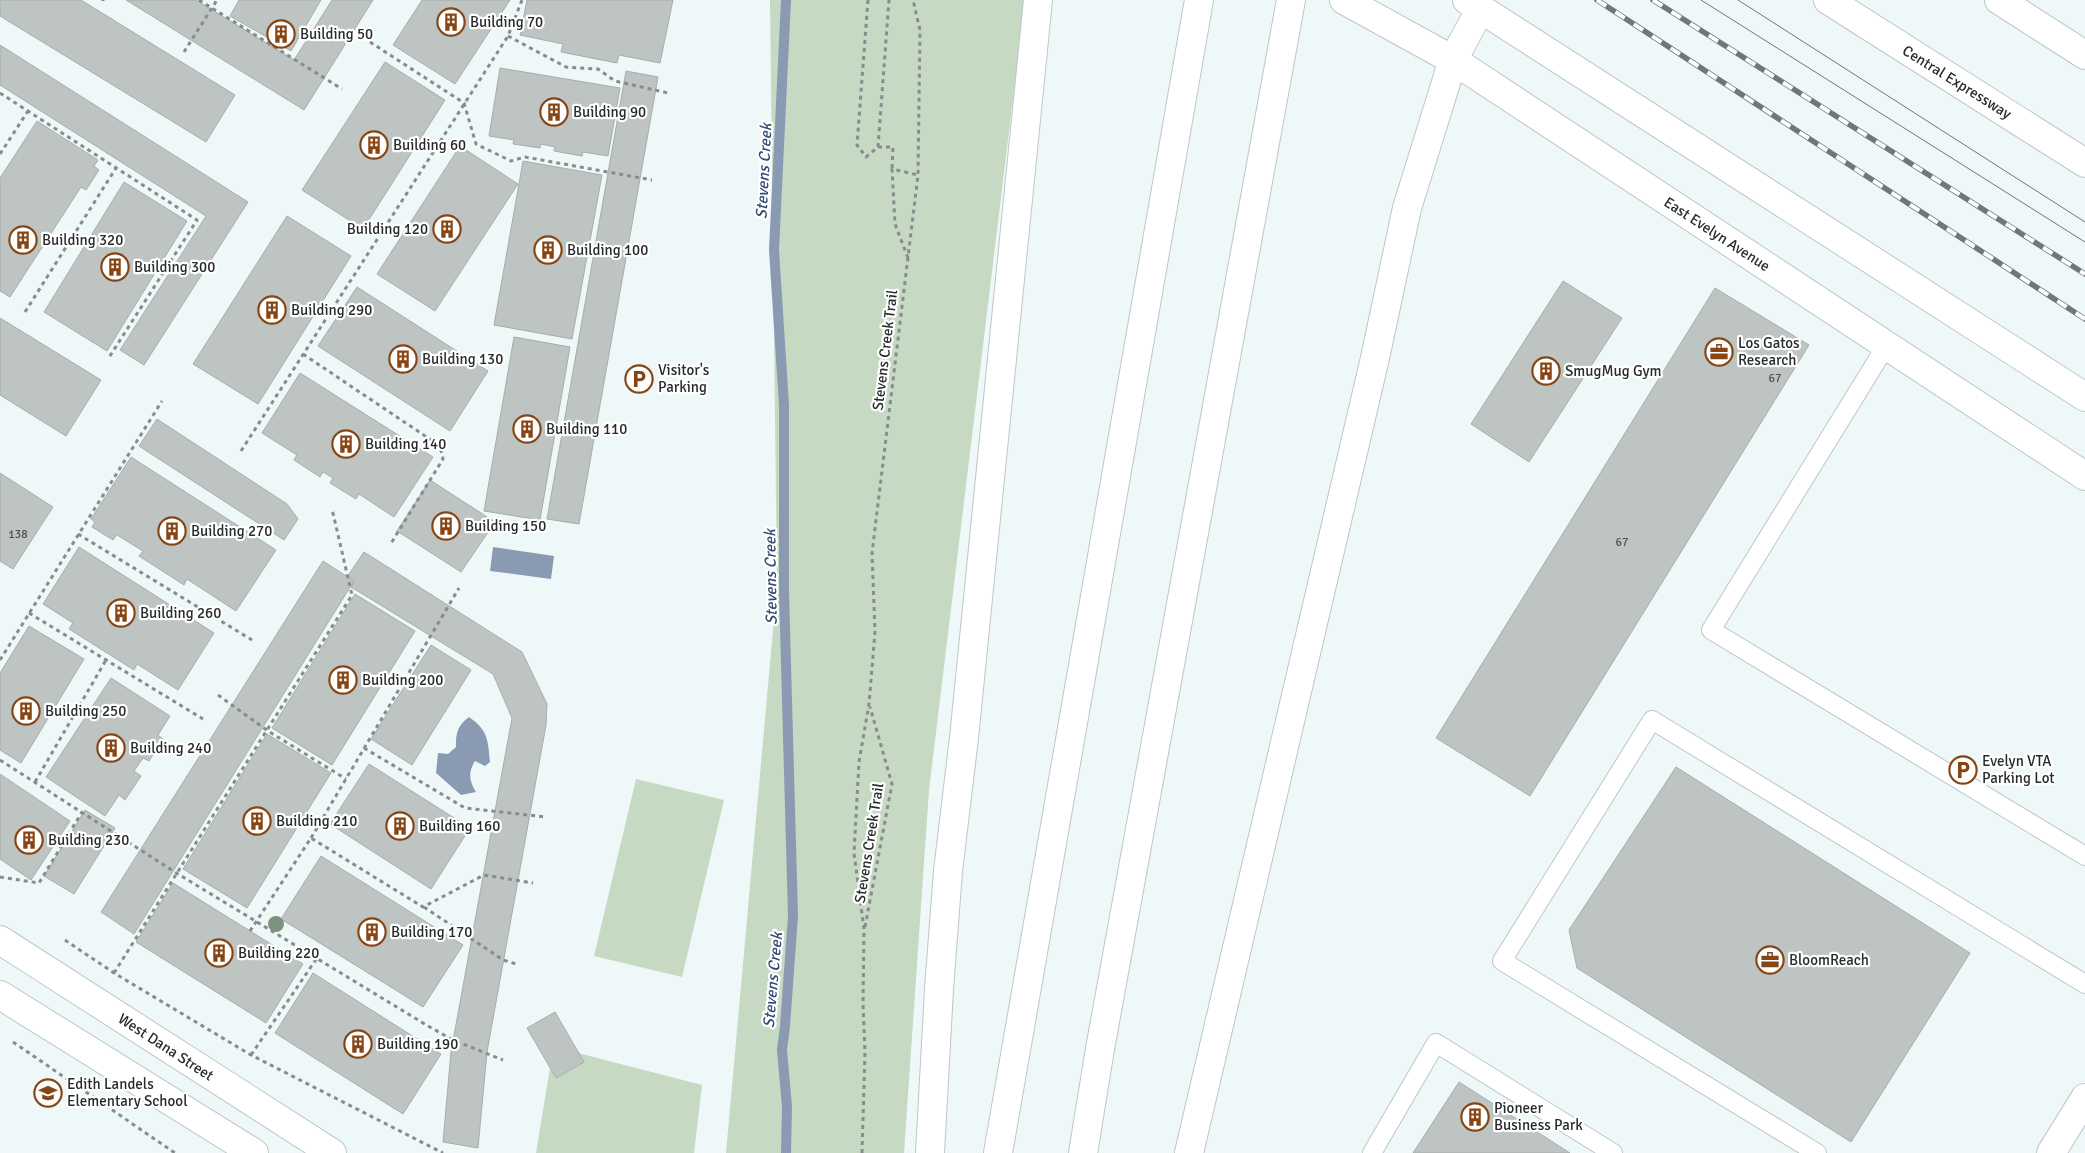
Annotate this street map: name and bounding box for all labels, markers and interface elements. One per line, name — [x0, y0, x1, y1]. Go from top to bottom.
building icon: Building 70 — [436, 7, 466, 37]
place label: Building 70 — [470, 13, 543, 31]
building icon: Building 50 — [266, 19, 296, 49]
place label: Building 50 — [300, 25, 373, 43]
street label: Central Expressway — [1899, 41, 2015, 123]
building icon: Building 90 — [539, 97, 569, 127]
place label: Building 90 — [573, 103, 646, 121]
water label: Stevens Creek — [752, 121, 777, 219]
building icon: Building 60 — [359, 130, 389, 160]
place label: Building 60 — [393, 136, 466, 154]
street label: East Evelyn Avenue — [1660, 193, 1774, 275]
building icon: Building 120 — [432, 214, 462, 244]
place label: Building 120 — [347, 220, 428, 238]
building icon: Building 320 — [8, 225, 38, 255]
place label: Building 320 — [42, 231, 123, 249]
building icon: Building 100 — [533, 235, 563, 265]
place label: Building 100 — [567, 241, 648, 259]
building icon: Building 300 — [100, 252, 130, 282]
place label: Building 300 — [134, 258, 215, 276]
street label: Stevens Creek Trail — [869, 289, 901, 411]
building icon: Building 290 — [257, 295, 287, 325]
place label: Building 290 — [291, 301, 372, 319]
place label: Los Gatos Research — [1738, 334, 1800, 369]
office icon: Los Gatos Research — [1704, 337, 1734, 367]
building icon: Building 130 — [388, 344, 418, 374]
place label: Building 130 — [422, 350, 503, 368]
building icon: SmugMug Gym — [1531, 356, 1561, 386]
place label: Visitor's Parking — [658, 361, 710, 396]
place label: SmugMug Gym — [1565, 362, 1662, 380]
parking icon: Visitor's Parking — [624, 364, 654, 394]
house number: 67 — [1769, 371, 1781, 386]
building icon: Building 110 — [512, 414, 542, 444]
place label: Building 110 — [546, 420, 627, 438]
building icon: Building 140 — [331, 429, 361, 459]
place label: Building 140 — [365, 435, 446, 453]
building icon: Building 150 — [431, 511, 461, 541]
building icon: Building 270 — [157, 516, 187, 546]
place label: Building 150 — [465, 517, 546, 535]
place label: Building 270 — [191, 522, 272, 540]
house number: 138 — [8, 527, 28, 542]
water label: Stevens Creek — [760, 527, 782, 625]
house number: 67 — [1616, 535, 1628, 550]
building icon: Building 260 — [106, 598, 136, 628]
place label: Building 260 — [140, 604, 221, 622]
building icon: Building 200 — [328, 665, 358, 695]
place label: Building 200 — [362, 671, 443, 689]
building icon: Building 250 — [11, 696, 41, 726]
place label: Building 250 — [45, 702, 126, 720]
building icon: Building 240 — [96, 733, 126, 763]
place label: Building 240 — [130, 739, 211, 757]
place label: Evelyn VTA Parking Lot — [1982, 752, 2055, 787]
parking icon: Evelyn VTA Parking Lot — [1948, 755, 1978, 785]
street label: Stevens Creek Trail — [851, 782, 887, 904]
building icon: Building 210 — [242, 806, 272, 836]
building icon: Building 160 — [385, 811, 415, 841]
place label: Building 210 — [276, 812, 357, 830]
place label: Building 160 — [419, 817, 500, 835]
building icon: Building 230 — [14, 825, 44, 855]
place label: Building 230 — [48, 831, 129, 849]
building icon: Building 170 — [357, 917, 387, 947]
place label: Building 170 — [391, 923, 472, 941]
water label: Stevens Creek — [759, 930, 787, 1029]
building icon: Building 220 — [204, 938, 234, 968]
place label: Building 220 — [238, 944, 319, 962]
office icon: BloomReach — [1755, 945, 1785, 975]
place label: BloomReach — [1789, 951, 1869, 969]
street label: West Dana Street — [115, 1009, 217, 1085]
building icon: Building 190 — [343, 1029, 373, 1059]
place label: Building 190 — [377, 1035, 458, 1053]
place label: Edith Landels Elementary School — [67, 1075, 188, 1110]
school or university icon: Edith Landels Elementary School — [33, 1078, 63, 1108]
place label: Pioneer Business Park — [1494, 1099, 1583, 1134]
building icon: Pioneer Business Park — [1460, 1102, 1490, 1132]

